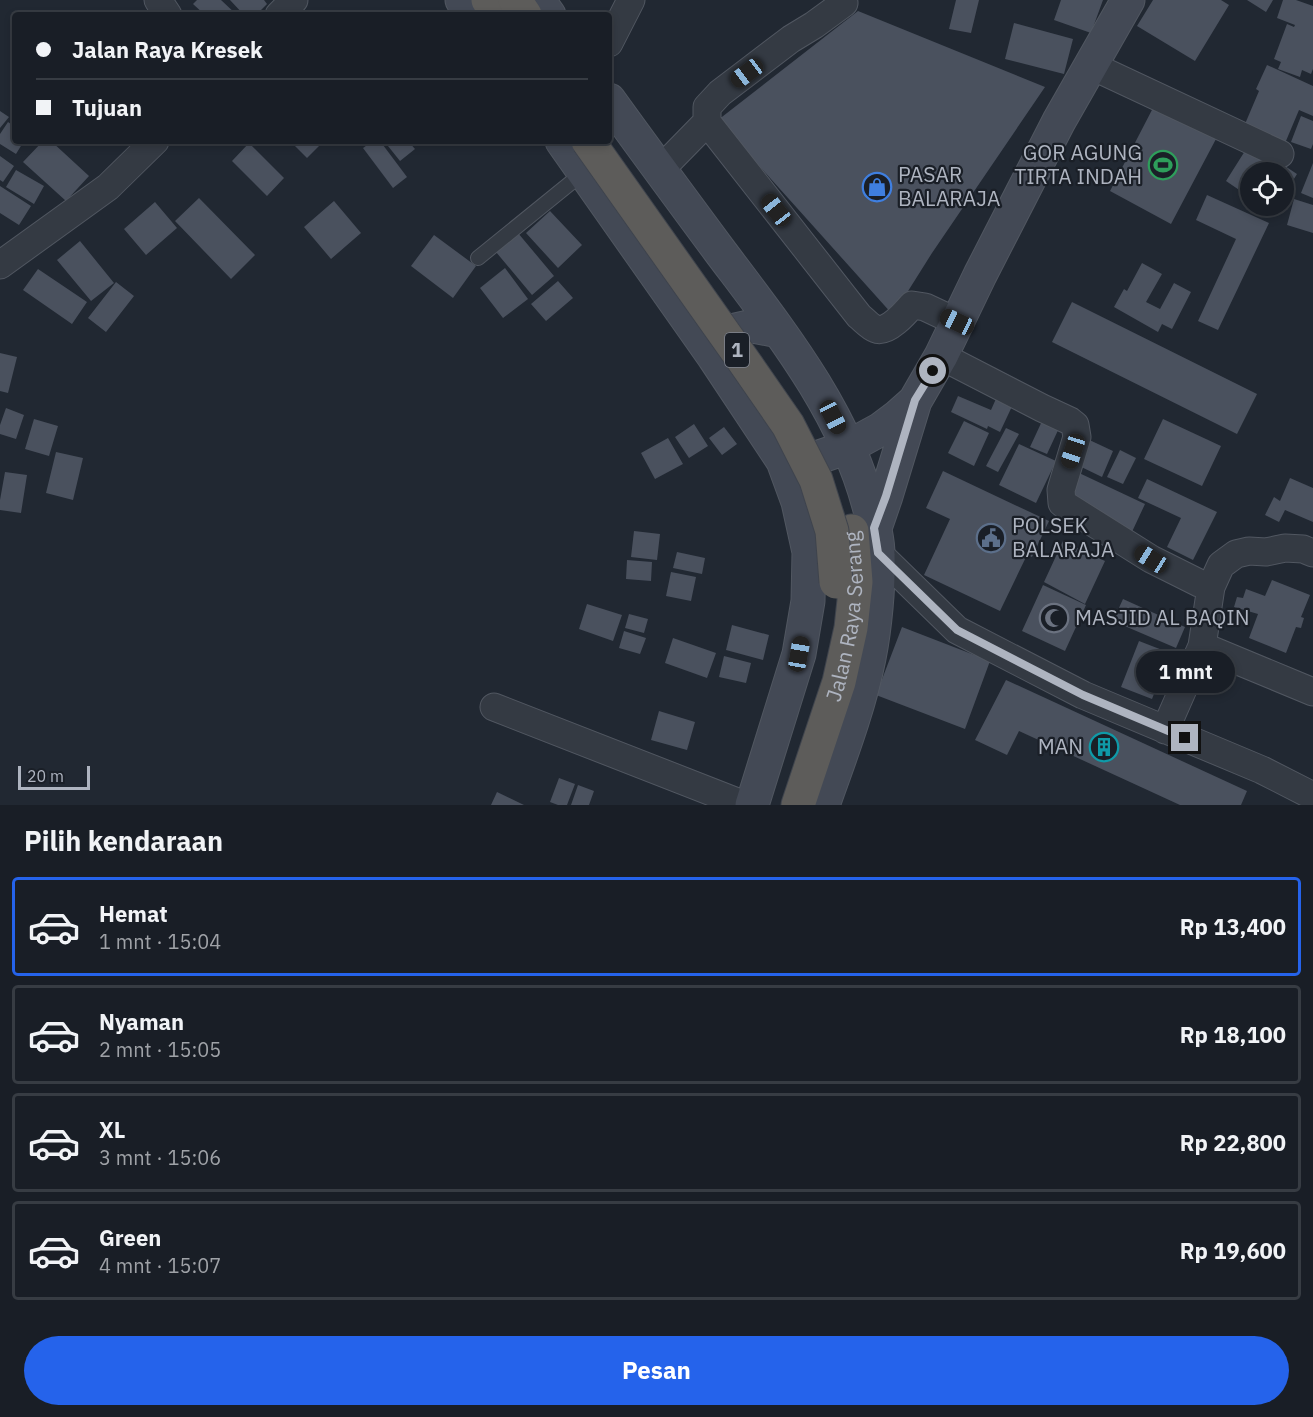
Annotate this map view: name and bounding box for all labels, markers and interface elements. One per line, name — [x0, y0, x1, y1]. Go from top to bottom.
text: Jalan Raya Kresek — [72, 35, 263, 64]
car — [727, 55, 767, 91]
text: Tujuan — [72, 93, 142, 122]
place label: GOR AGUNG TIRTA INDAH — [1014, 138, 1142, 190]
sports icon: GOR AGUNG TIRTA INDAH — [1147, 149, 1179, 181]
place label: PASAR BALARAJA — [898, 160, 1000, 212]
map controls — [1240, 162, 1294, 216]
button: locate — [1240, 162, 1294, 216]
shop icon: PASAR BALARAJA — [861, 171, 893, 203]
car — [758, 190, 794, 230]
car — [937, 306, 977, 338]
road number: 1 — [725, 333, 749, 367]
route start — [919, 357, 946, 384]
car — [817, 397, 849, 437]
car — [1059, 431, 1087, 471]
place label: POLSEK BALARAJA — [1012, 511, 1114, 563]
public building icon: POLSEK BALARAJA — [975, 522, 1007, 554]
street label: Jalan Raya Serang — [819, 530, 869, 705]
car — [1131, 542, 1171, 576]
mosque icon: MASJID AL BAQIN — [1038, 602, 1070, 634]
place label: MASJID AL BAQIN — [1075, 603, 1250, 631]
car — [787, 635, 811, 673]
callout: 1 mnt — [1136, 651, 1234, 693]
text: 1 mnt — [1158, 658, 1213, 685]
route end — [1171, 724, 1198, 751]
building icon: MAN — [1088, 731, 1120, 763]
place label: MAN — [1038, 732, 1083, 760]
scale bar — [18, 763, 90, 790]
text: 20 m — [27, 766, 64, 786]
text: Pilih kendaraan — [24, 823, 223, 858]
text: Hemat — [99, 899, 168, 928]
icon: car — [27, 900, 81, 954]
text: Rp 13,400 — [1180, 912, 1286, 941]
text: 1 mnt · 15:04 — [99, 928, 221, 955]
text: Nyaman — [99, 1007, 184, 1036]
icon: car — [27, 1008, 81, 1062]
text: Rp 18,100 — [1180, 1020, 1286, 1049]
text: 2 mnt · 15:05 — [99, 1036, 221, 1063]
text: XL — [99, 1115, 125, 1144]
icon: car — [27, 1116, 81, 1170]
text: Rp 22,800 — [1180, 1128, 1286, 1157]
text: 3 mnt · 15:06 — [99, 1144, 221, 1171]
text: Green — [99, 1223, 161, 1252]
icon: car — [27, 1224, 81, 1278]
text: Rp 19,600 — [1180, 1236, 1286, 1265]
text: 4 mnt · 15:07 — [99, 1252, 221, 1279]
button: Pesan — [24, 1336, 1289, 1405]

